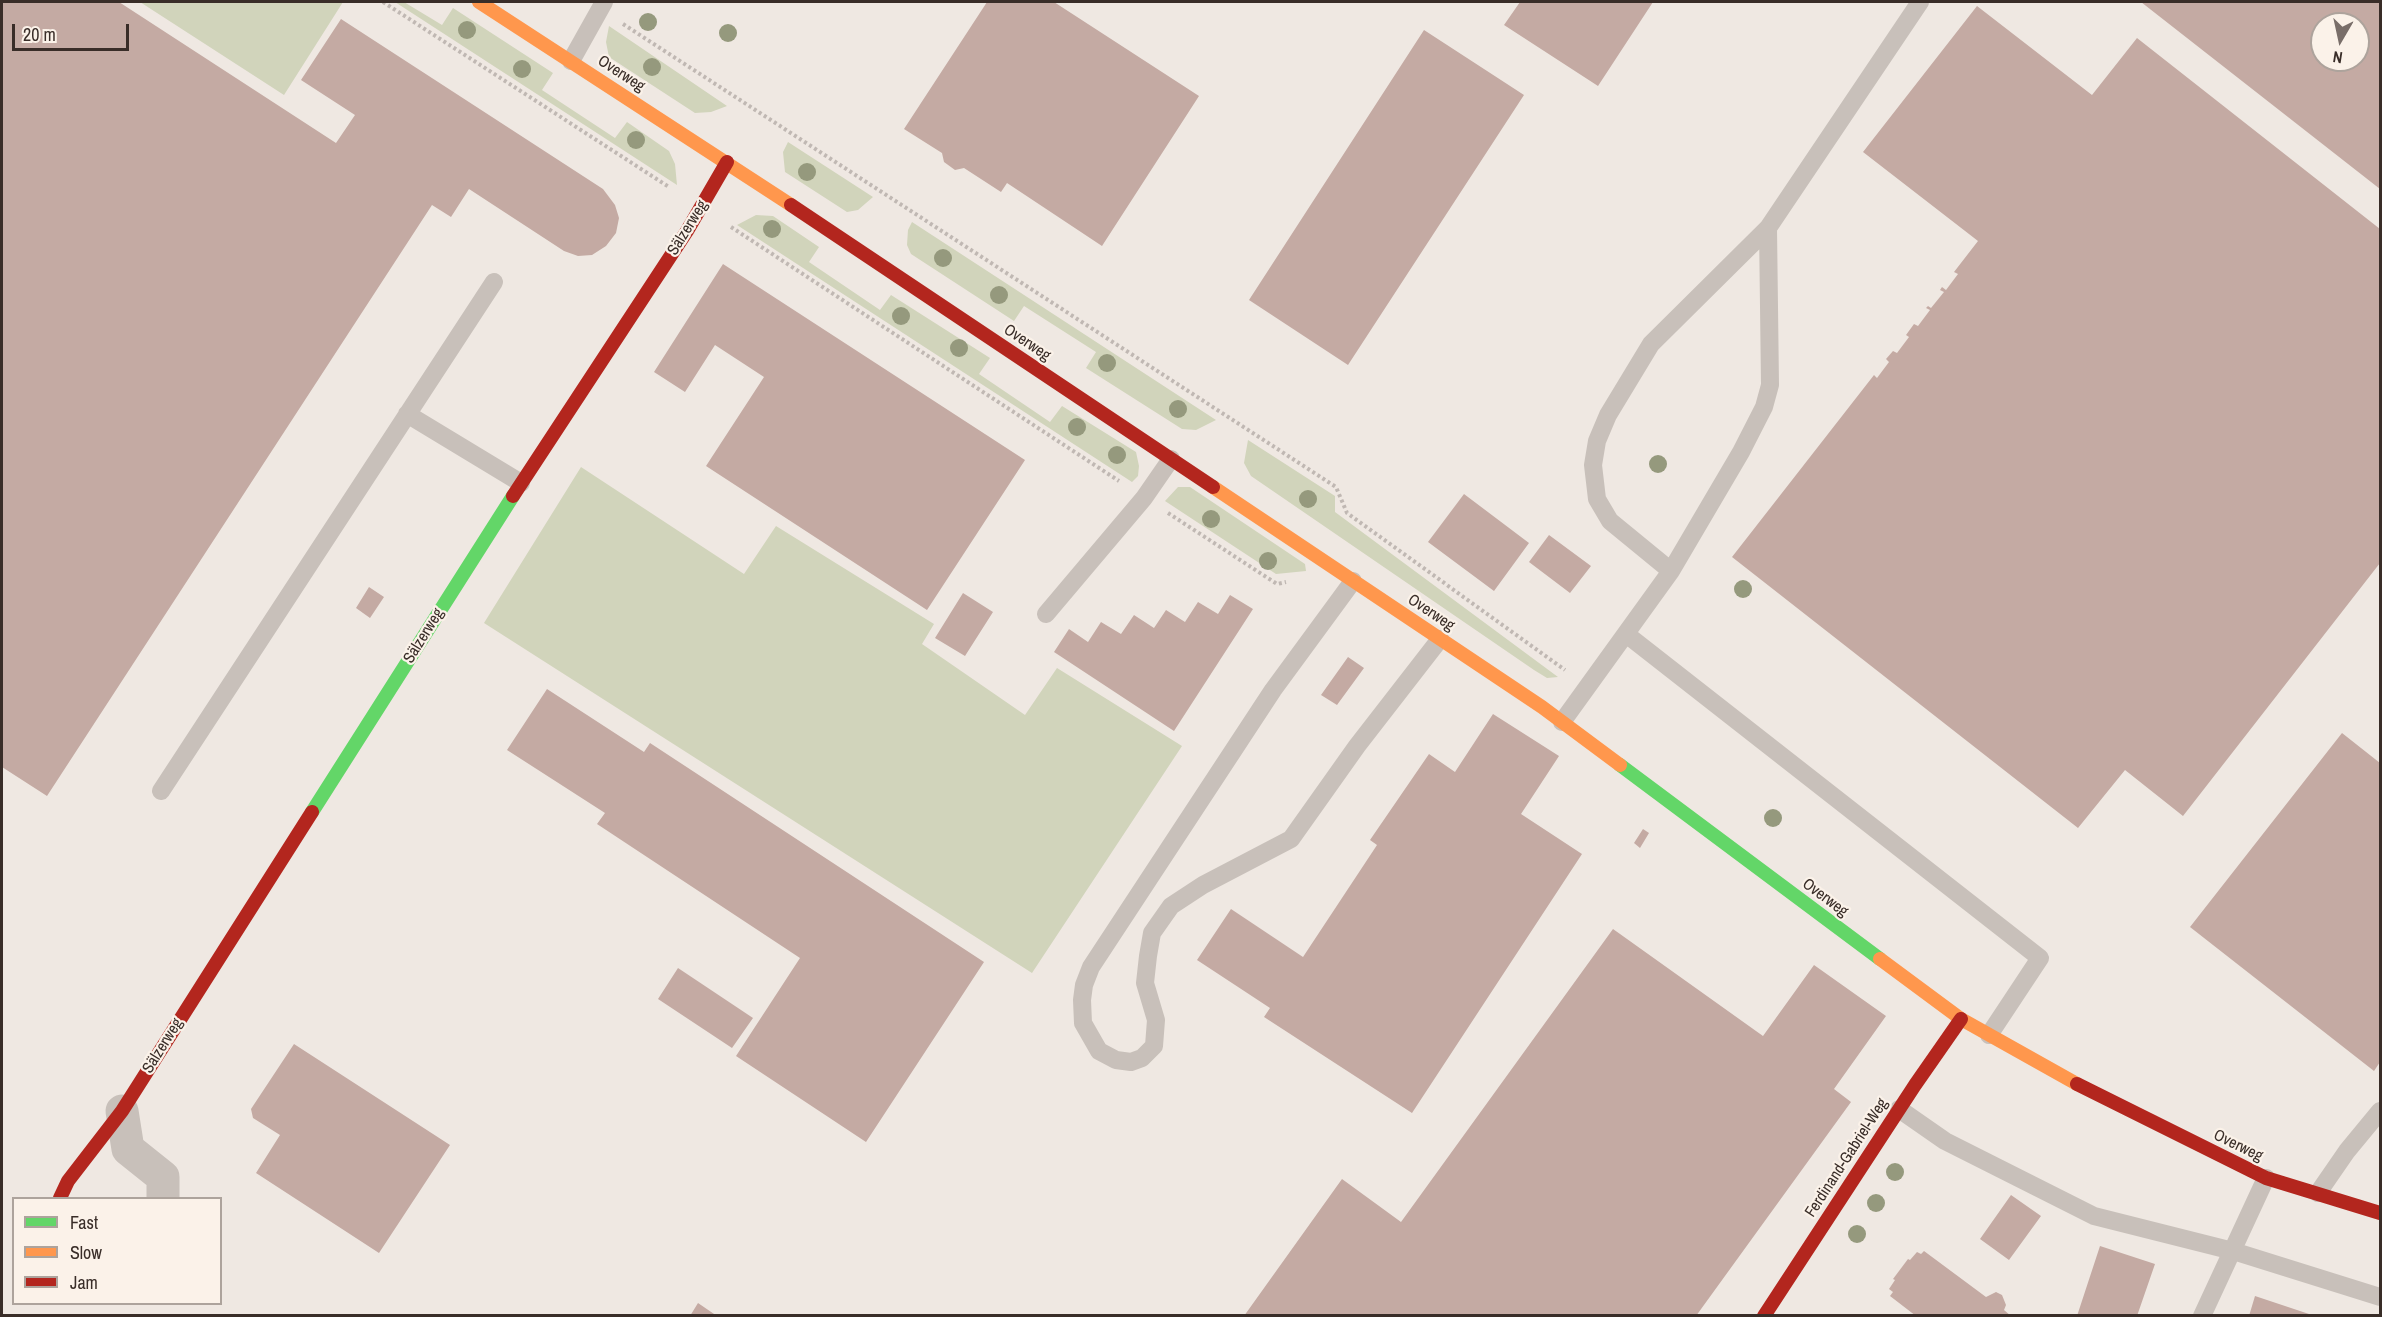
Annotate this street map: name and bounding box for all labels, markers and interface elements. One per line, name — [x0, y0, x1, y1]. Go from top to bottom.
scale bar — [15, 12, 132, 50]
north arrow — [2310, 12, 2370, 72]
text: 20 m — [23, 22, 56, 47]
text: N — [2331, 46, 2344, 69]
street label: Overweg — [594, 52, 648, 96]
street label: Sälzerweg — [664, 197, 712, 259]
street label: Overweg — [1000, 320, 1054, 366]
street label: Overweg — [1404, 590, 1458, 636]
street label: Sälzerweg — [400, 605, 448, 667]
street label: Overweg — [1798, 875, 1852, 921]
street label: Sälzerweg — [139, 1015, 187, 1077]
street label: Ferdinand-Gabriel-Weg — [1801, 1095, 1893, 1221]
street label: Overweg — [2210, 1126, 2266, 1166]
legend — [12, 1197, 222, 1305]
text: Fast — [70, 1210, 98, 1235]
text: Slow — [70, 1240, 102, 1265]
text: Jam — [70, 1270, 98, 1295]

